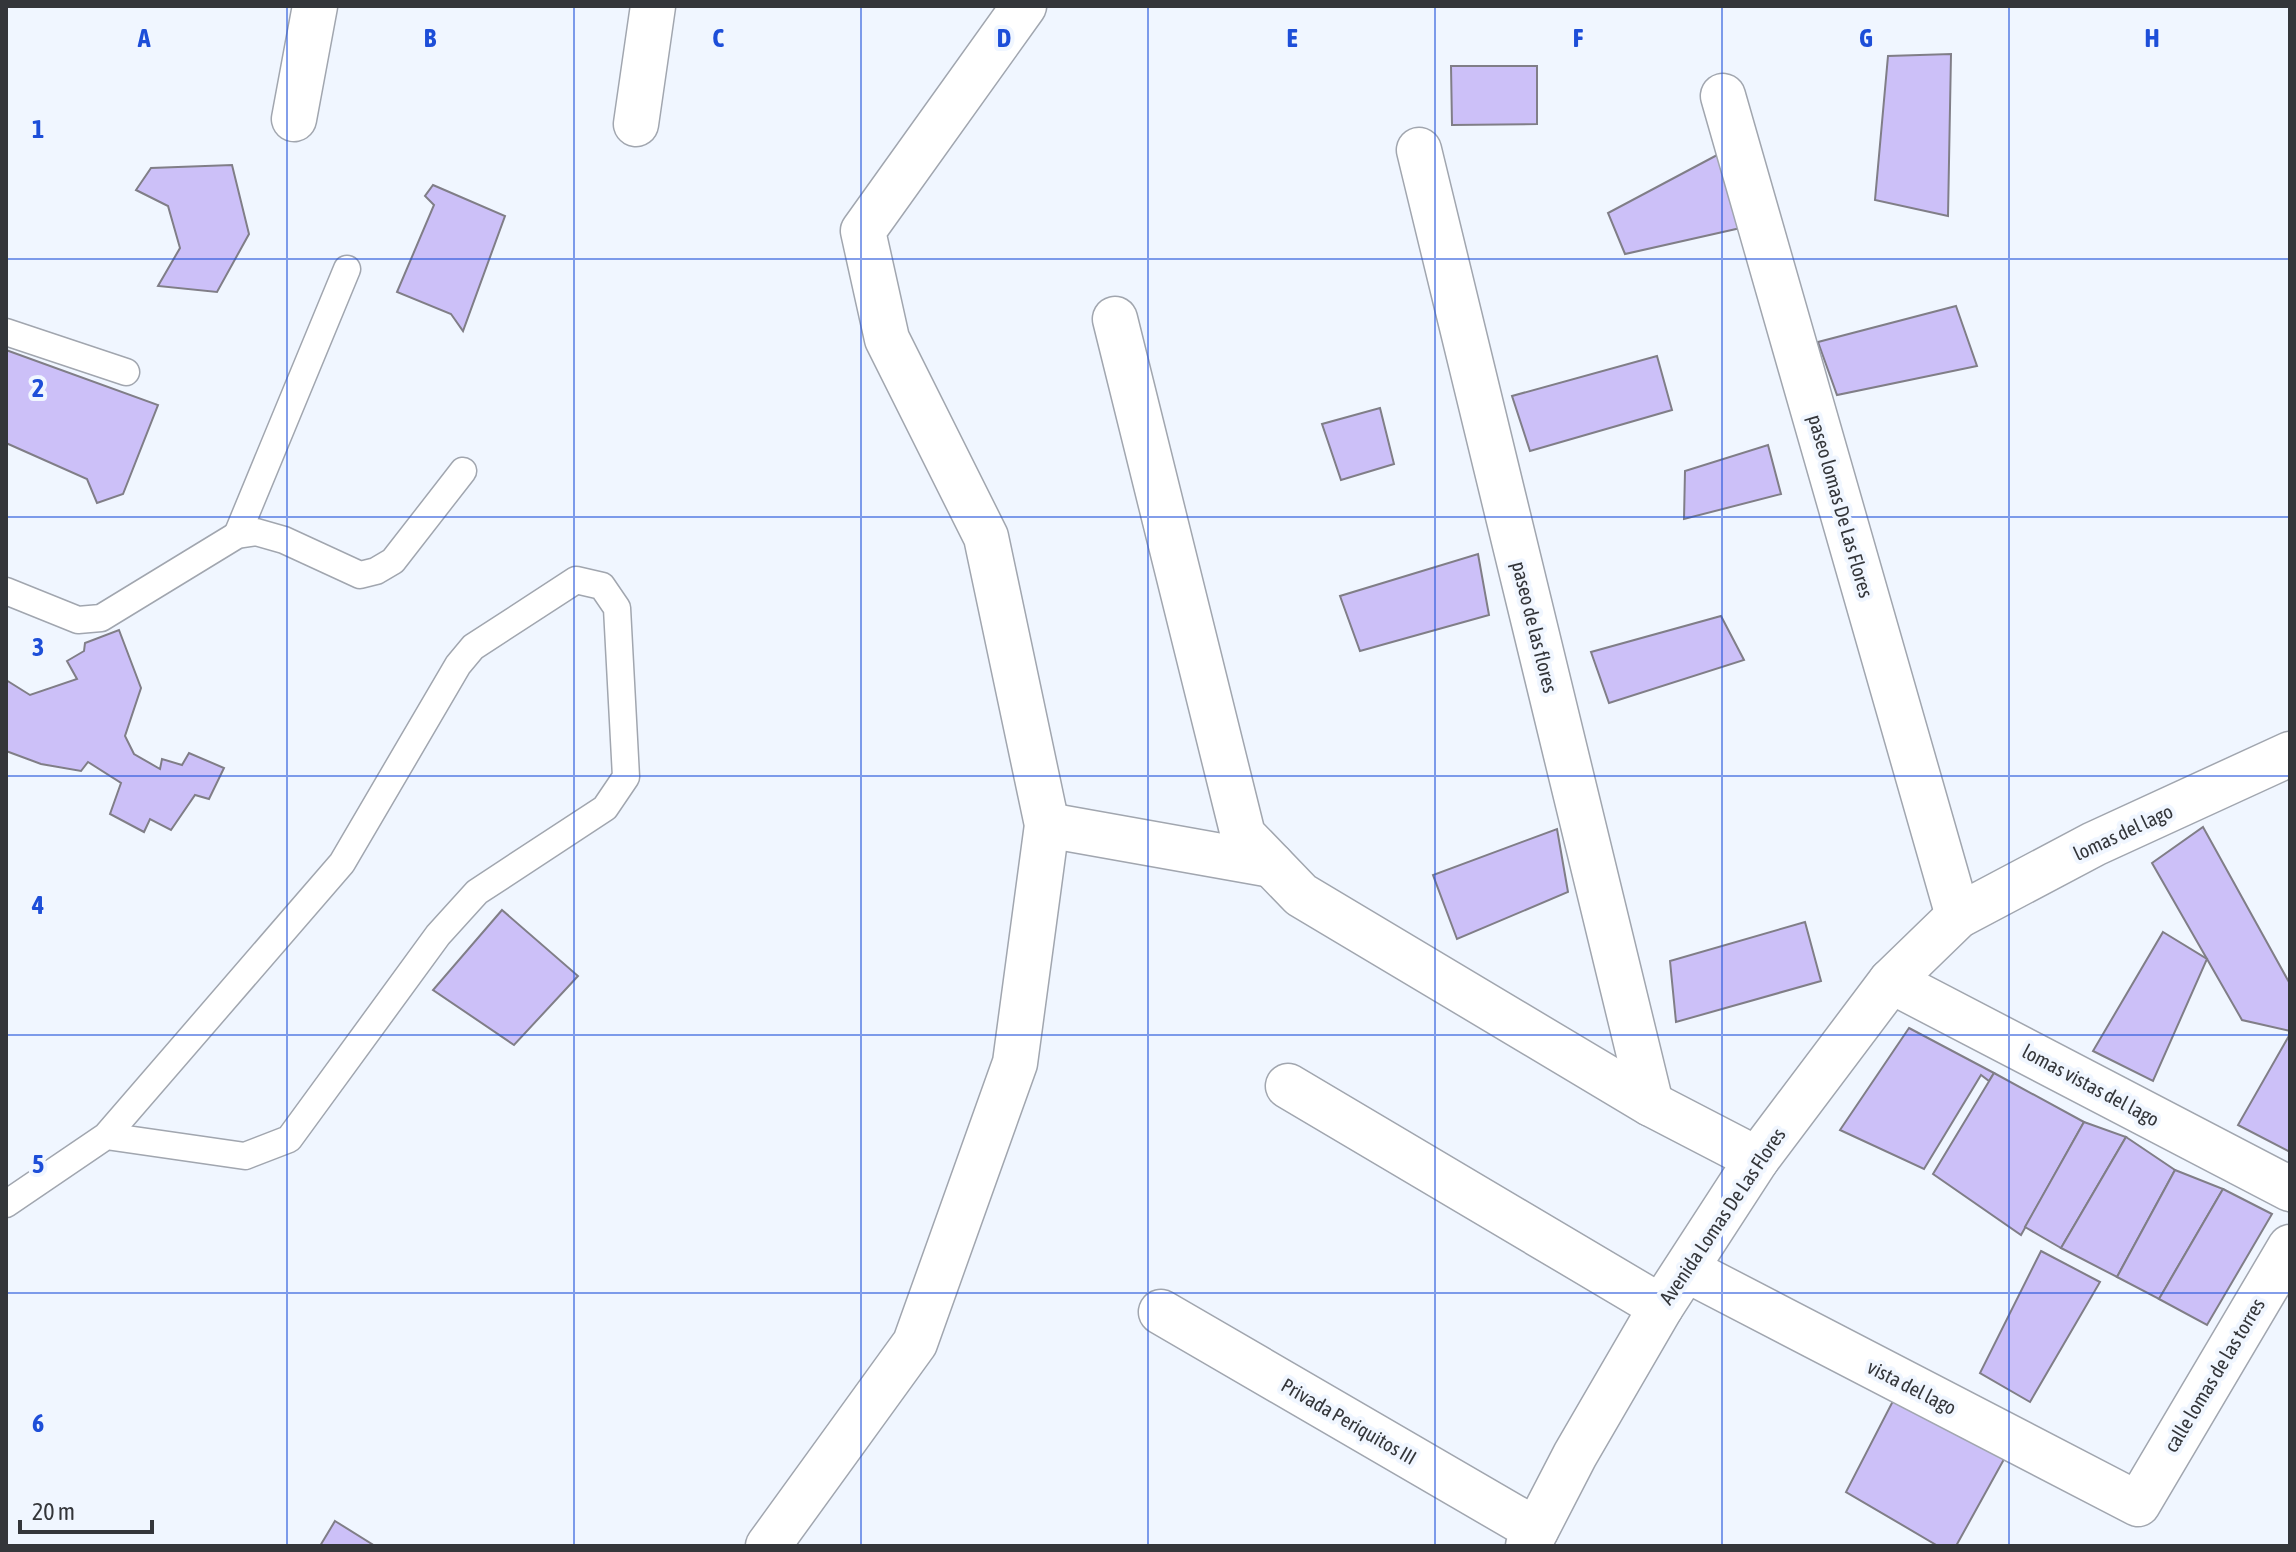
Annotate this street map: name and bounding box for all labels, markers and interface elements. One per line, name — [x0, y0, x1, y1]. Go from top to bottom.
text: A — [137, 23, 151, 53]
text: B — [424, 23, 437, 53]
text: C — [712, 23, 724, 53]
text: D — [997, 23, 1011, 53]
text: E — [1286, 23, 1298, 53]
text: F — [1573, 23, 1584, 53]
text: G — [1859, 23, 1873, 53]
text: H — [2144, 23, 2160, 53]
text: 1 — [32, 114, 44, 144]
text: 2 — [32, 373, 44, 403]
street label: paseo lomas De Las Flores — [1804, 412, 1878, 600]
street label: paseo de las flores — [1508, 559, 1562, 695]
text: 3 — [32, 632, 44, 662]
street label: lomas del lago — [2070, 799, 2176, 865]
text: 4 — [31, 890, 44, 920]
street label: lomas vistas del lago — [2019, 1039, 2163, 1131]
street label: Avenida Lomas De Las Flores — [1654, 1123, 1790, 1309]
text: 5 — [32, 1149, 44, 1179]
street label: calle lomas de las torres — [2159, 1294, 2269, 1456]
street label: vista del lago — [1864, 1355, 1960, 1419]
street label: Privada Periquitos III — [1277, 1373, 1421, 1469]
text: 6 — [32, 1408, 44, 1438]
scale bar — [20, 1484, 152, 1534]
text: 20 m — [32, 1498, 75, 1525]

